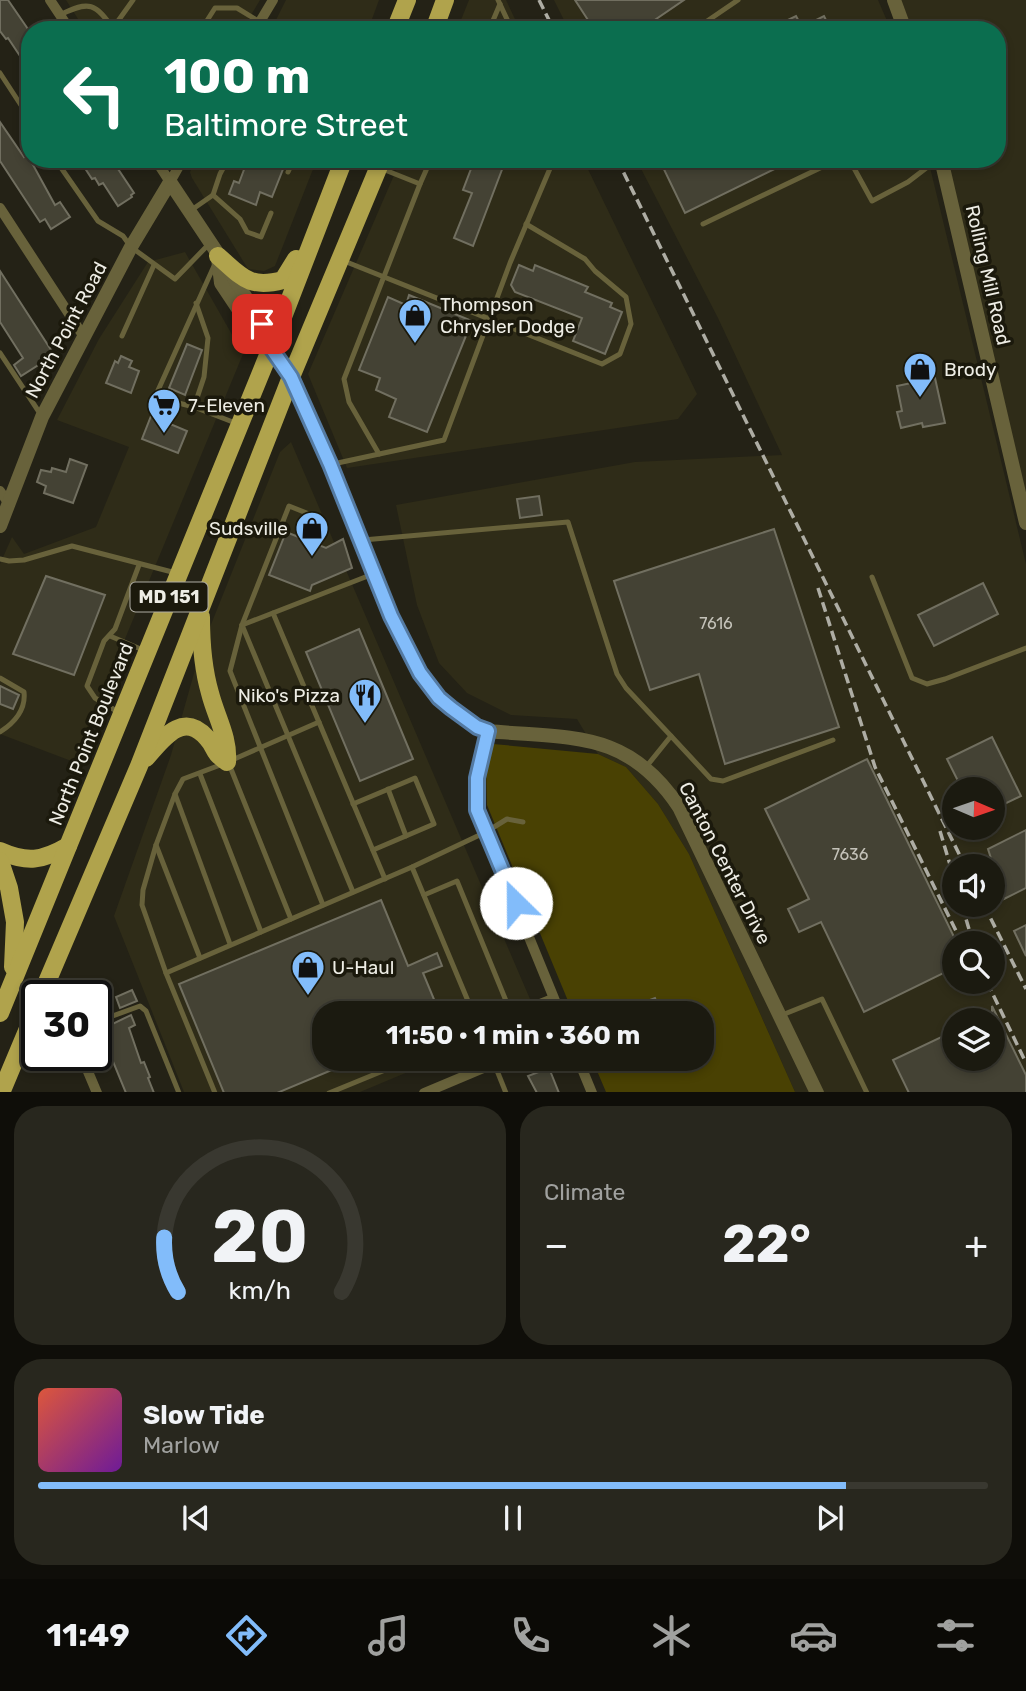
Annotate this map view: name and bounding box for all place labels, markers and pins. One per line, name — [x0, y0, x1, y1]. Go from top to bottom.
place label: Thompson Chrysler Dodge — [440, 293, 575, 338]
pin — [232, 294, 292, 354]
shop icon: Thompson Chrysler Dodge — [396, 296, 434, 345]
shop icon: Brody — [901, 350, 939, 399]
place label: Brody — [944, 358, 996, 381]
supermarket icon: 7-Eleven — [145, 386, 183, 435]
place label: 7-Eleven — [188, 394, 265, 417]
shop icon: Sudsville — [293, 509, 331, 558]
place label: Sudsville — [209, 517, 288, 540]
restaurant icon: Niko's Pizza — [346, 676, 384, 725]
place label: Niko's Pizza — [238, 684, 340, 707]
shop icon: U-Haul — [289, 948, 327, 997]
place label: U-Haul — [332, 956, 394, 979]

